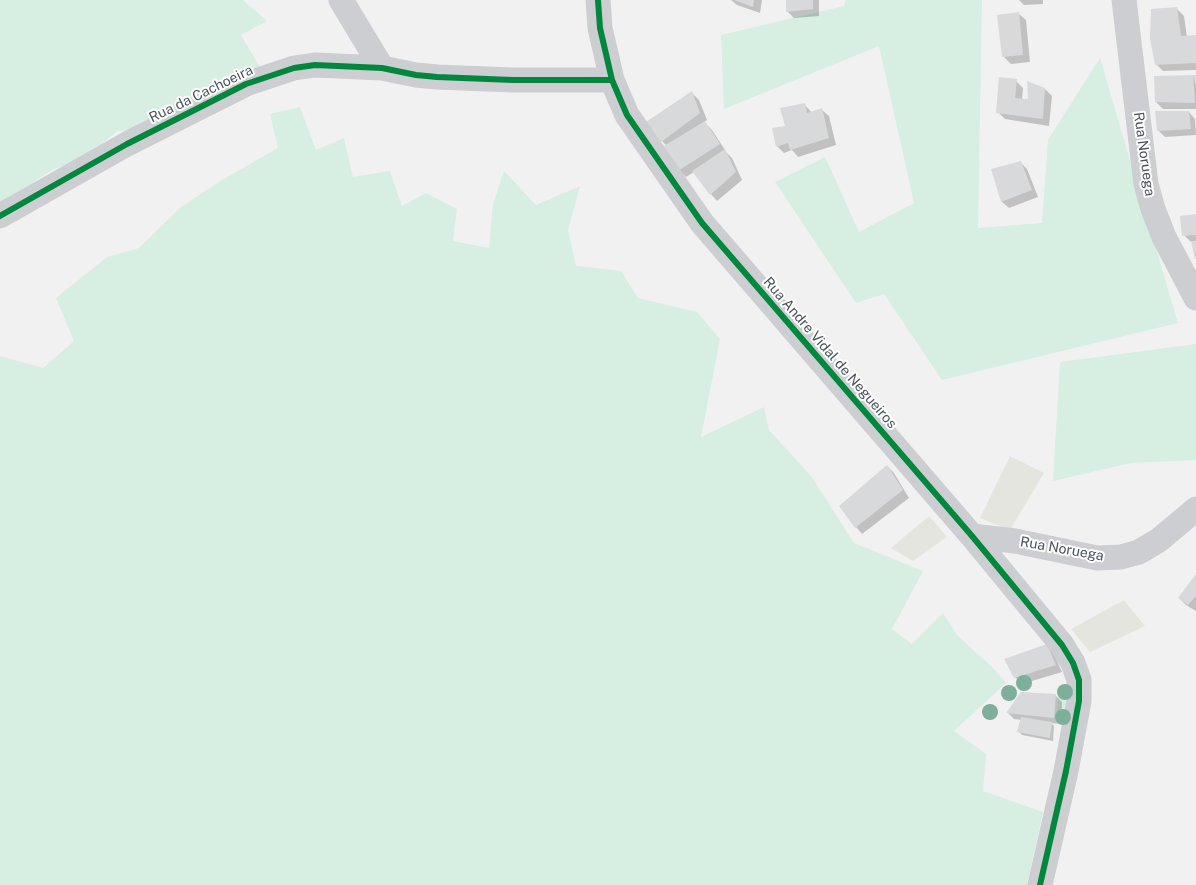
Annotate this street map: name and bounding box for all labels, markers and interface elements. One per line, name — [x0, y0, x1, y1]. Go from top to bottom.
street label: Rua da Cachoeira — [146, 62, 256, 126]
street label: Rua Noruega — [1130, 111, 1158, 197]
street label: Rua Andre Vidal de Negueiros — [760, 274, 900, 432]
street label: Rua Noruega — [1019, 533, 1105, 565]

